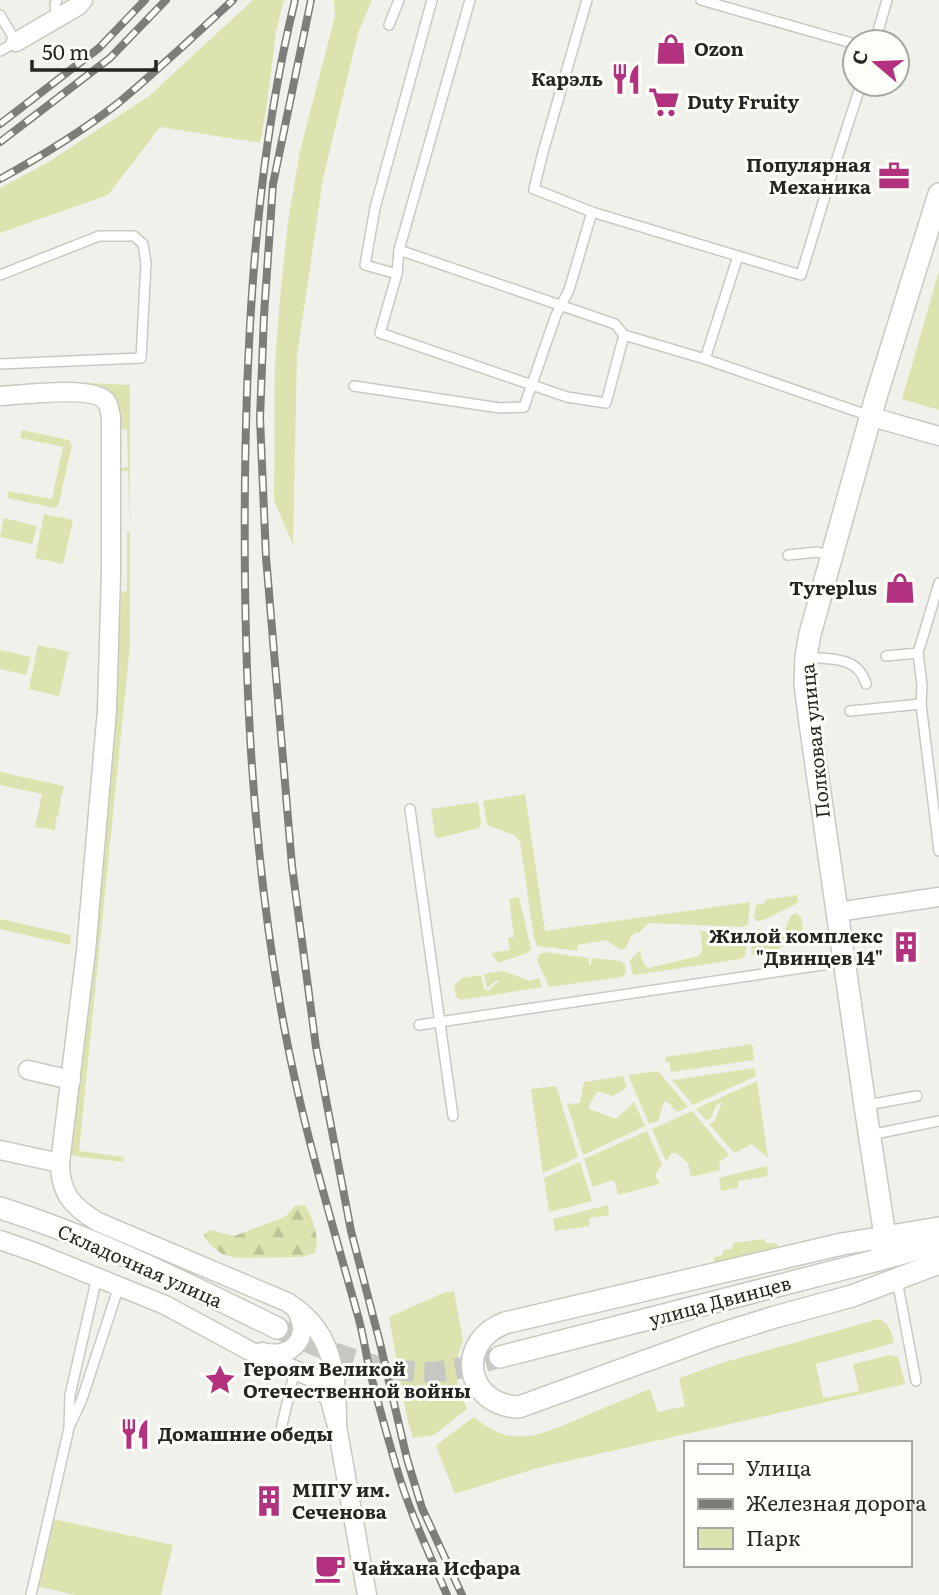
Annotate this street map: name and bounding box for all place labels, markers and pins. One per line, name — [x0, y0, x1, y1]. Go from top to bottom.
shop icon: Ozon — [654, 32, 688, 66]
place label: Ozon — [694, 34, 744, 62]
restaurant icon: Карэль — [609, 62, 643, 96]
place label: Карэль — [531, 64, 603, 92]
supermarket icon: Duty Fruity — [647, 85, 681, 119]
place label: Duty Fruity — [687, 87, 799, 115]
place label: Популярная Механика — [746, 150, 871, 200]
office icon: Популярная Механика — [877, 159, 911, 193]
shop icon: Tyreplus — [883, 571, 917, 605]
place label: Tyreplus — [789, 573, 877, 601]
place label: Жилой комплекс "Двинцев 14" — [709, 921, 883, 971]
building icon: Жилой комплекс "Двинцев 14" — [889, 930, 923, 964]
place label: Героям Великой Отечественной войны — [243, 1354, 471, 1404]
place icon: Героям Великой Отечественной войны — [203, 1363, 237, 1397]
restaurant icon: Домашние обеды — [118, 1417, 152, 1451]
place label: Домашние обеды — [158, 1419, 333, 1447]
place label: МПГУ им. Сеченова — [292, 1475, 390, 1525]
building icon: МПГУ им. Сеченова — [252, 1484, 286, 1518]
cafe icon: Чайхана Исфара — [313, 1551, 347, 1585]
place label: Чайхана Исфара — [353, 1553, 520, 1581]

